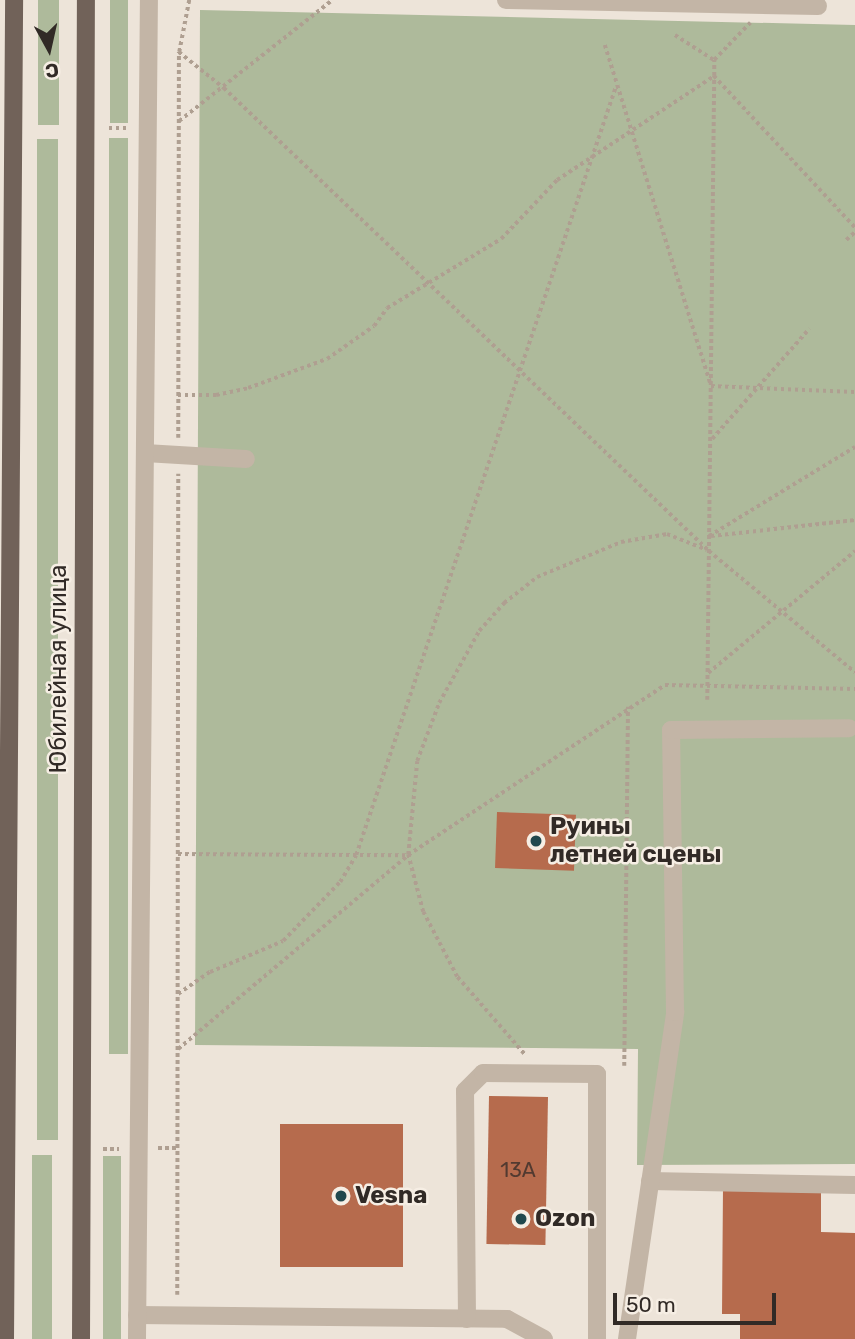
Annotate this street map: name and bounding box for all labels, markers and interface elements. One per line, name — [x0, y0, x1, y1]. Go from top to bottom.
north arrow — [14, 14, 84, 84]
text: С — [44, 58, 60, 83]
street label: Юбилейная улица — [45, 564, 73, 774]
place label: Руины летней сцены — [550, 813, 722, 869]
marker: Руины летней сцены — [528, 833, 544, 849]
house number: 13А — [500, 1157, 536, 1183]
place label: Vesna — [355, 1182, 427, 1210]
marker: Vesna — [333, 1188, 349, 1204]
place label: Ozon — [535, 1205, 595, 1233]
marker: Ozon — [513, 1211, 529, 1227]
scale bar — [617, 1280, 780, 1324]
text: 50 m — [626, 1292, 676, 1317]

